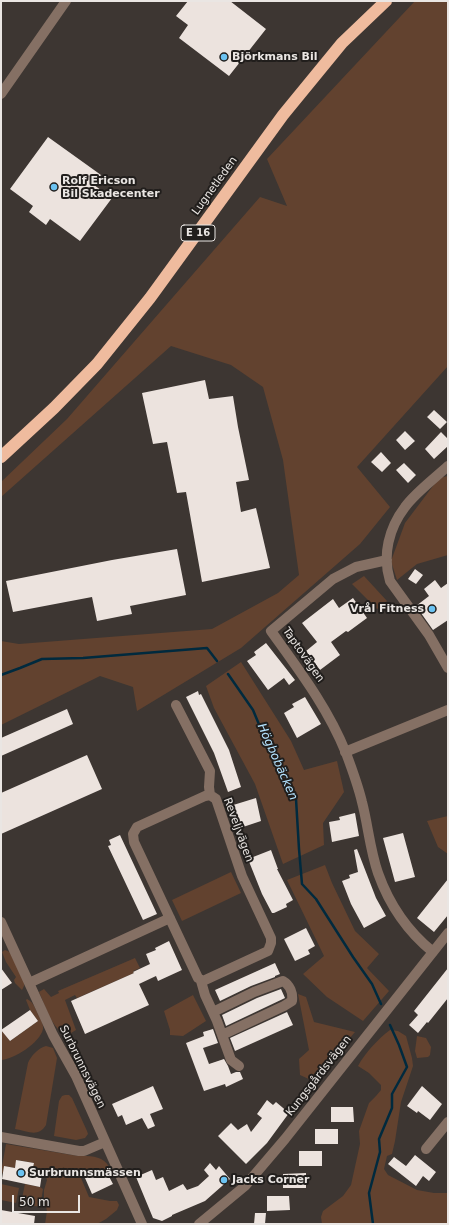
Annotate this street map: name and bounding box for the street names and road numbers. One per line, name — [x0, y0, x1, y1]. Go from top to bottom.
street label: Lugnetleden — [190, 154, 240, 218]
road number: E 16 — [181, 225, 215, 241]
street label: Taptovägen — [279, 625, 327, 685]
street label: Reveljvägen — [220, 796, 256, 864]
street label: Surbrunnsvägen — [56, 1023, 108, 1111]
street label: Kungsgårdsvägen — [284, 1033, 354, 1119]

